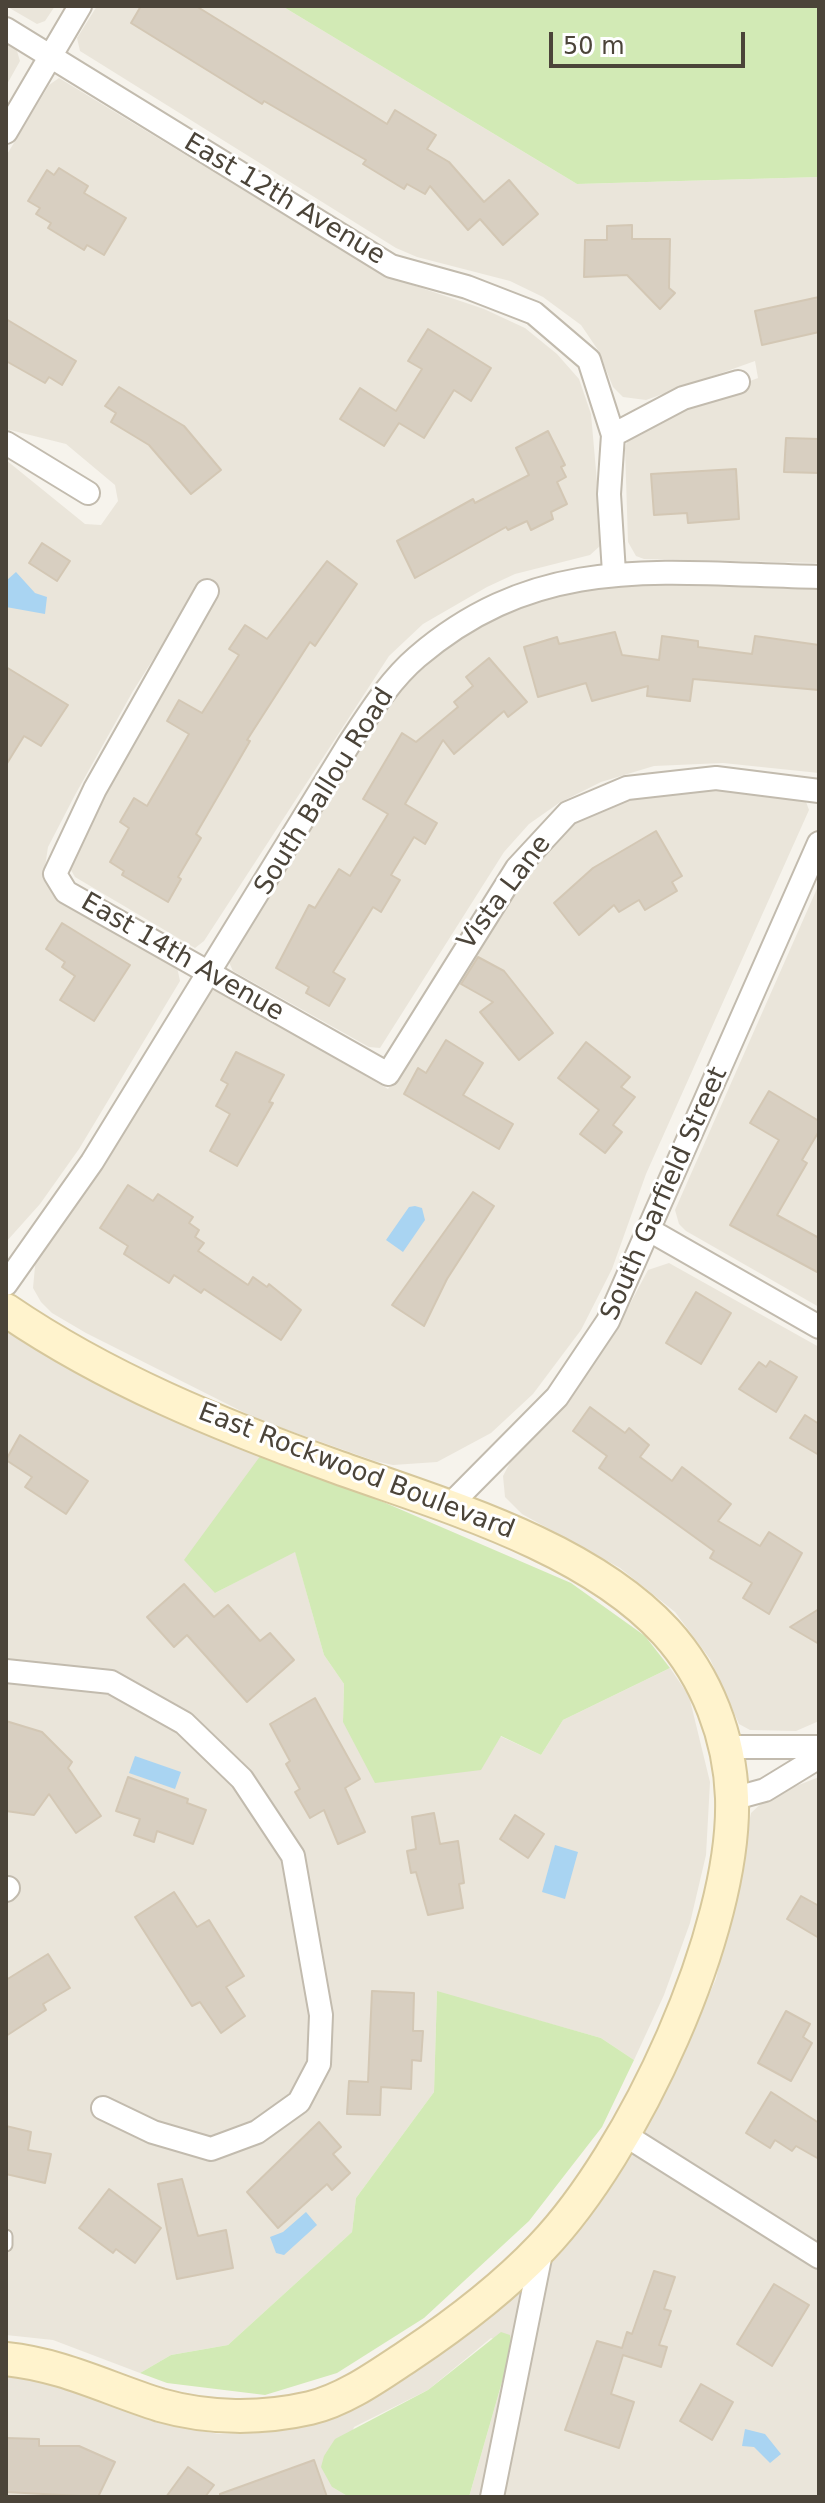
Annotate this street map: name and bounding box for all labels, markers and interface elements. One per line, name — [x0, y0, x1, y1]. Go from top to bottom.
scale bar — [553, 16, 749, 66]
text: 50 m — [563, 32, 625, 60]
street label: East 12th Avenue — [178, 128, 390, 272]
street label: South Ballou Road — [249, 683, 401, 901]
street label: Vista Lane — [452, 830, 558, 956]
street label: East 14th Avenue — [75, 887, 289, 1029]
street label: South Garfield Street — [595, 1063, 735, 1325]
street label: East Rockwood Boulevard — [194, 1397, 518, 1547]

